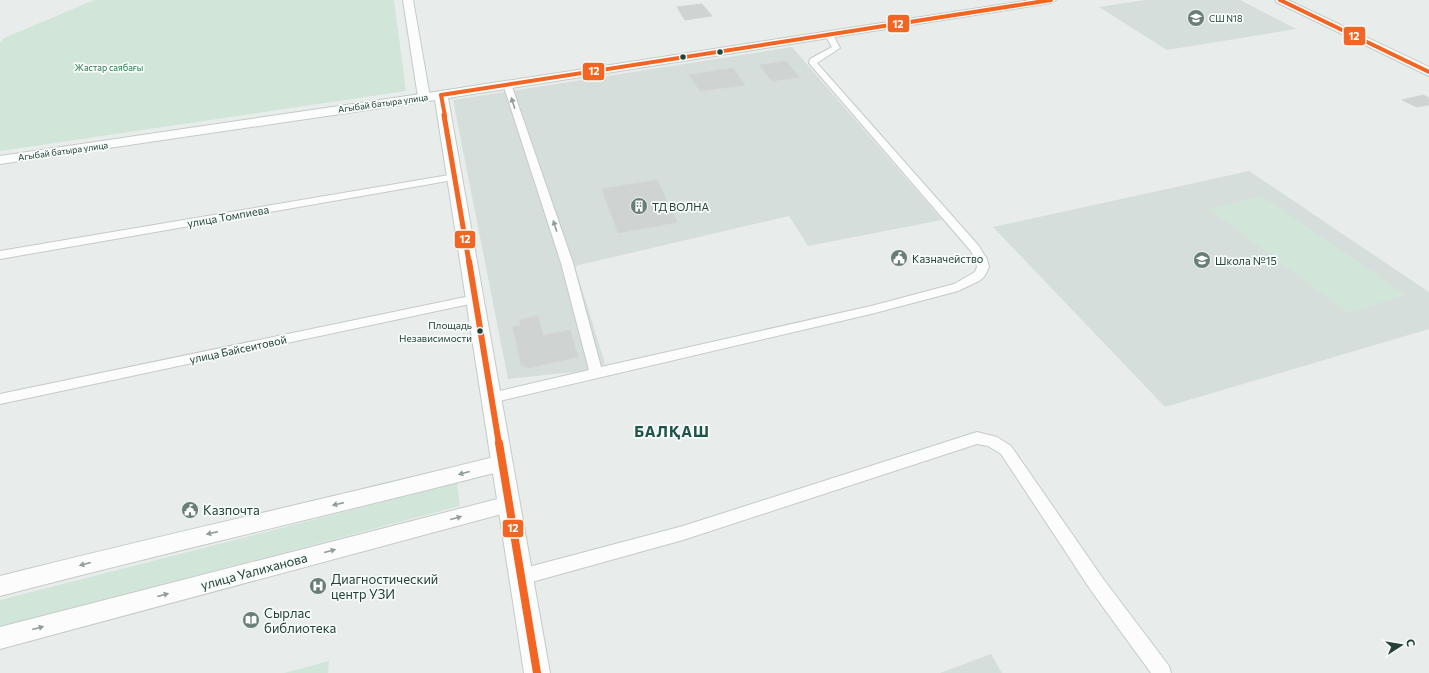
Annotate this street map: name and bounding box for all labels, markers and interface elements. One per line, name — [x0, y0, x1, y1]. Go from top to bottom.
school or university icon: СШ N18 — [1186, 8, 1206, 28]
place label: СШ N18 — [1209, 13, 1242, 24]
line badge: 12 — [887, 14, 910, 33]
text: 12 — [892, 17, 904, 30]
line badge: 12 — [1343, 26, 1366, 46]
text: 12 — [1348, 29, 1360, 42]
unlabelled marker — [715, 47, 725, 57]
unlabelled marker — [678, 52, 688, 62]
park label: Жастар саябағы — [75, 62, 143, 73]
line badge: 12 — [582, 62, 605, 81]
text: 12 — [588, 64, 600, 77]
street label: Агыбай батыра улица — [337, 91, 429, 115]
one-way arrow — [510, 96, 516, 108]
street label: Агыбай батыра улица — [17, 139, 109, 163]
building icon: ТД ВОЛНА — [629, 196, 649, 216]
place label: ТД ВОЛНА — [652, 200, 710, 213]
street label: улица Томпиева — [186, 202, 270, 230]
one-way arrow — [551, 220, 557, 232]
line badge: 12 — [454, 230, 476, 249]
text: 12 — [459, 232, 471, 245]
public building icon: Казначейство — [889, 248, 909, 268]
school or university icon: Школа №15 — [1192, 250, 1212, 270]
place label: Казначейство — [912, 252, 984, 265]
place label: Школа №15 — [1215, 254, 1277, 267]
place label: Площадь Независимости — [399, 319, 472, 344]
marker: Площадь Независимости — [475, 326, 485, 336]
street label: улица Байсеитовой — [188, 332, 288, 366]
district label: БАЛҚАШ — [634, 422, 710, 440]
one-way arrow — [458, 470, 471, 476]
public building icon: Казпочта — [180, 500, 200, 520]
one-way arrow — [332, 501, 344, 507]
place label: Казпочта — [203, 502, 260, 518]
one-way arrow — [450, 515, 462, 521]
line badge: 12 — [502, 519, 524, 538]
text: 12 — [507, 521, 519, 534]
one-way arrow — [205, 531, 218, 537]
one-way arrow — [324, 548, 336, 554]
street label: улица Уалиханова — [199, 549, 309, 593]
one-way arrow — [79, 561, 91, 567]
place label: Диагностический центр УЗИ — [331, 571, 438, 602]
hospital icon: Диагностический центр УЗИ — [308, 576, 328, 596]
one-way arrow — [158, 592, 170, 598]
place label: Сырлас библиотека — [264, 605, 336, 636]
library icon: Сырлас библиотека — [241, 610, 261, 630]
one-way arrow — [32, 625, 44, 631]
north arrow — [1381, 625, 1421, 665]
text: С — [1404, 638, 1419, 648]

